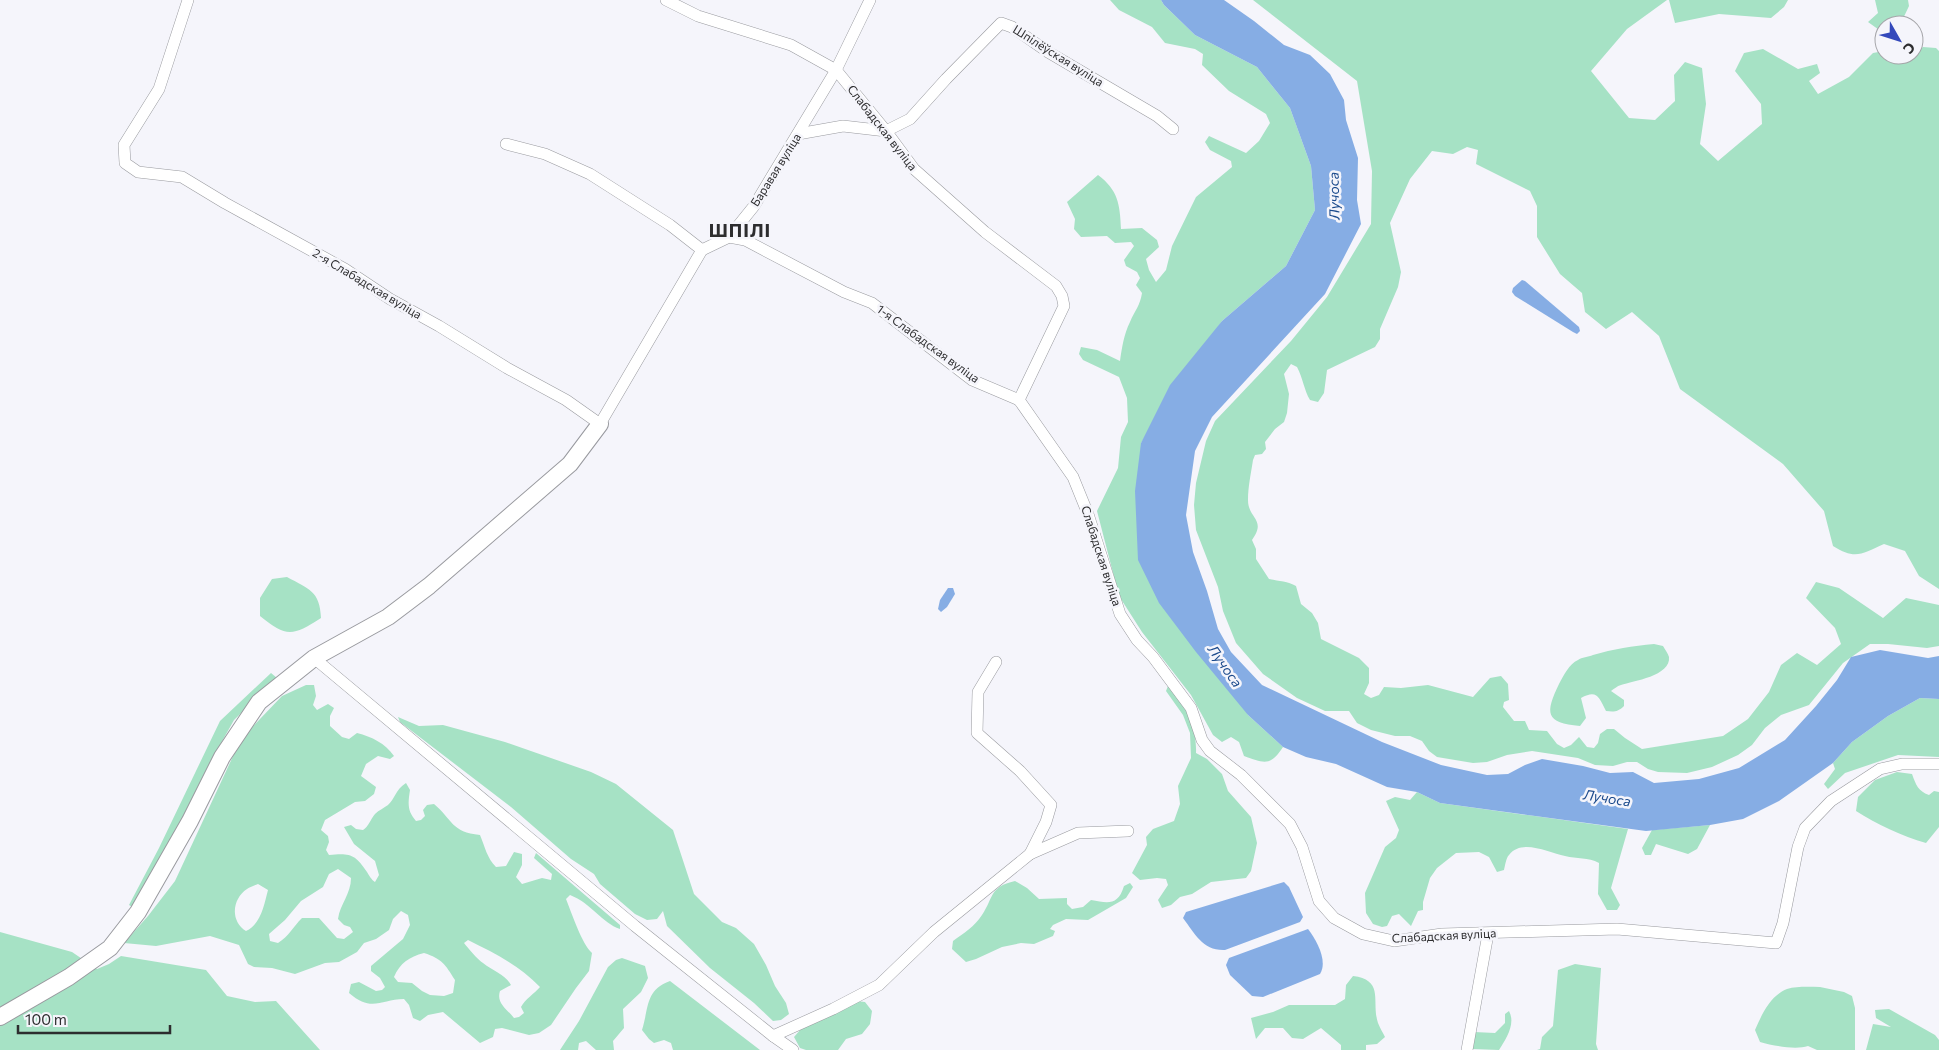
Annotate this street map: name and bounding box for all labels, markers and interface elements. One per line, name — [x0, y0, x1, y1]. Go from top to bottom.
north arrow — [1874, 15, 1924, 65]
street label: Шпілёўская вуліца — [1011, 22, 1106, 89]
text: С — [1900, 39, 1919, 58]
street label: Слабадская вуліца — [845, 82, 920, 173]
street label: Баравая вуліца — [747, 130, 803, 209]
water label: Лучоса — [1325, 172, 1342, 221]
district label: ШПІЛІ — [709, 219, 771, 241]
street label: 2-я Слабадская вуліца — [310, 245, 425, 321]
street label: 1-я Слабадская вуліца — [875, 301, 983, 385]
street label: Слабадская вуліца — [1079, 504, 1125, 608]
water label: Лучоса — [1204, 640, 1246, 690]
water label: Лучоса — [1581, 785, 1632, 810]
street label: Слабадская вуліца — [1391, 925, 1496, 945]
scale bar — [18, 1002, 170, 1034]
text: 100 m — [25, 1010, 67, 1028]

